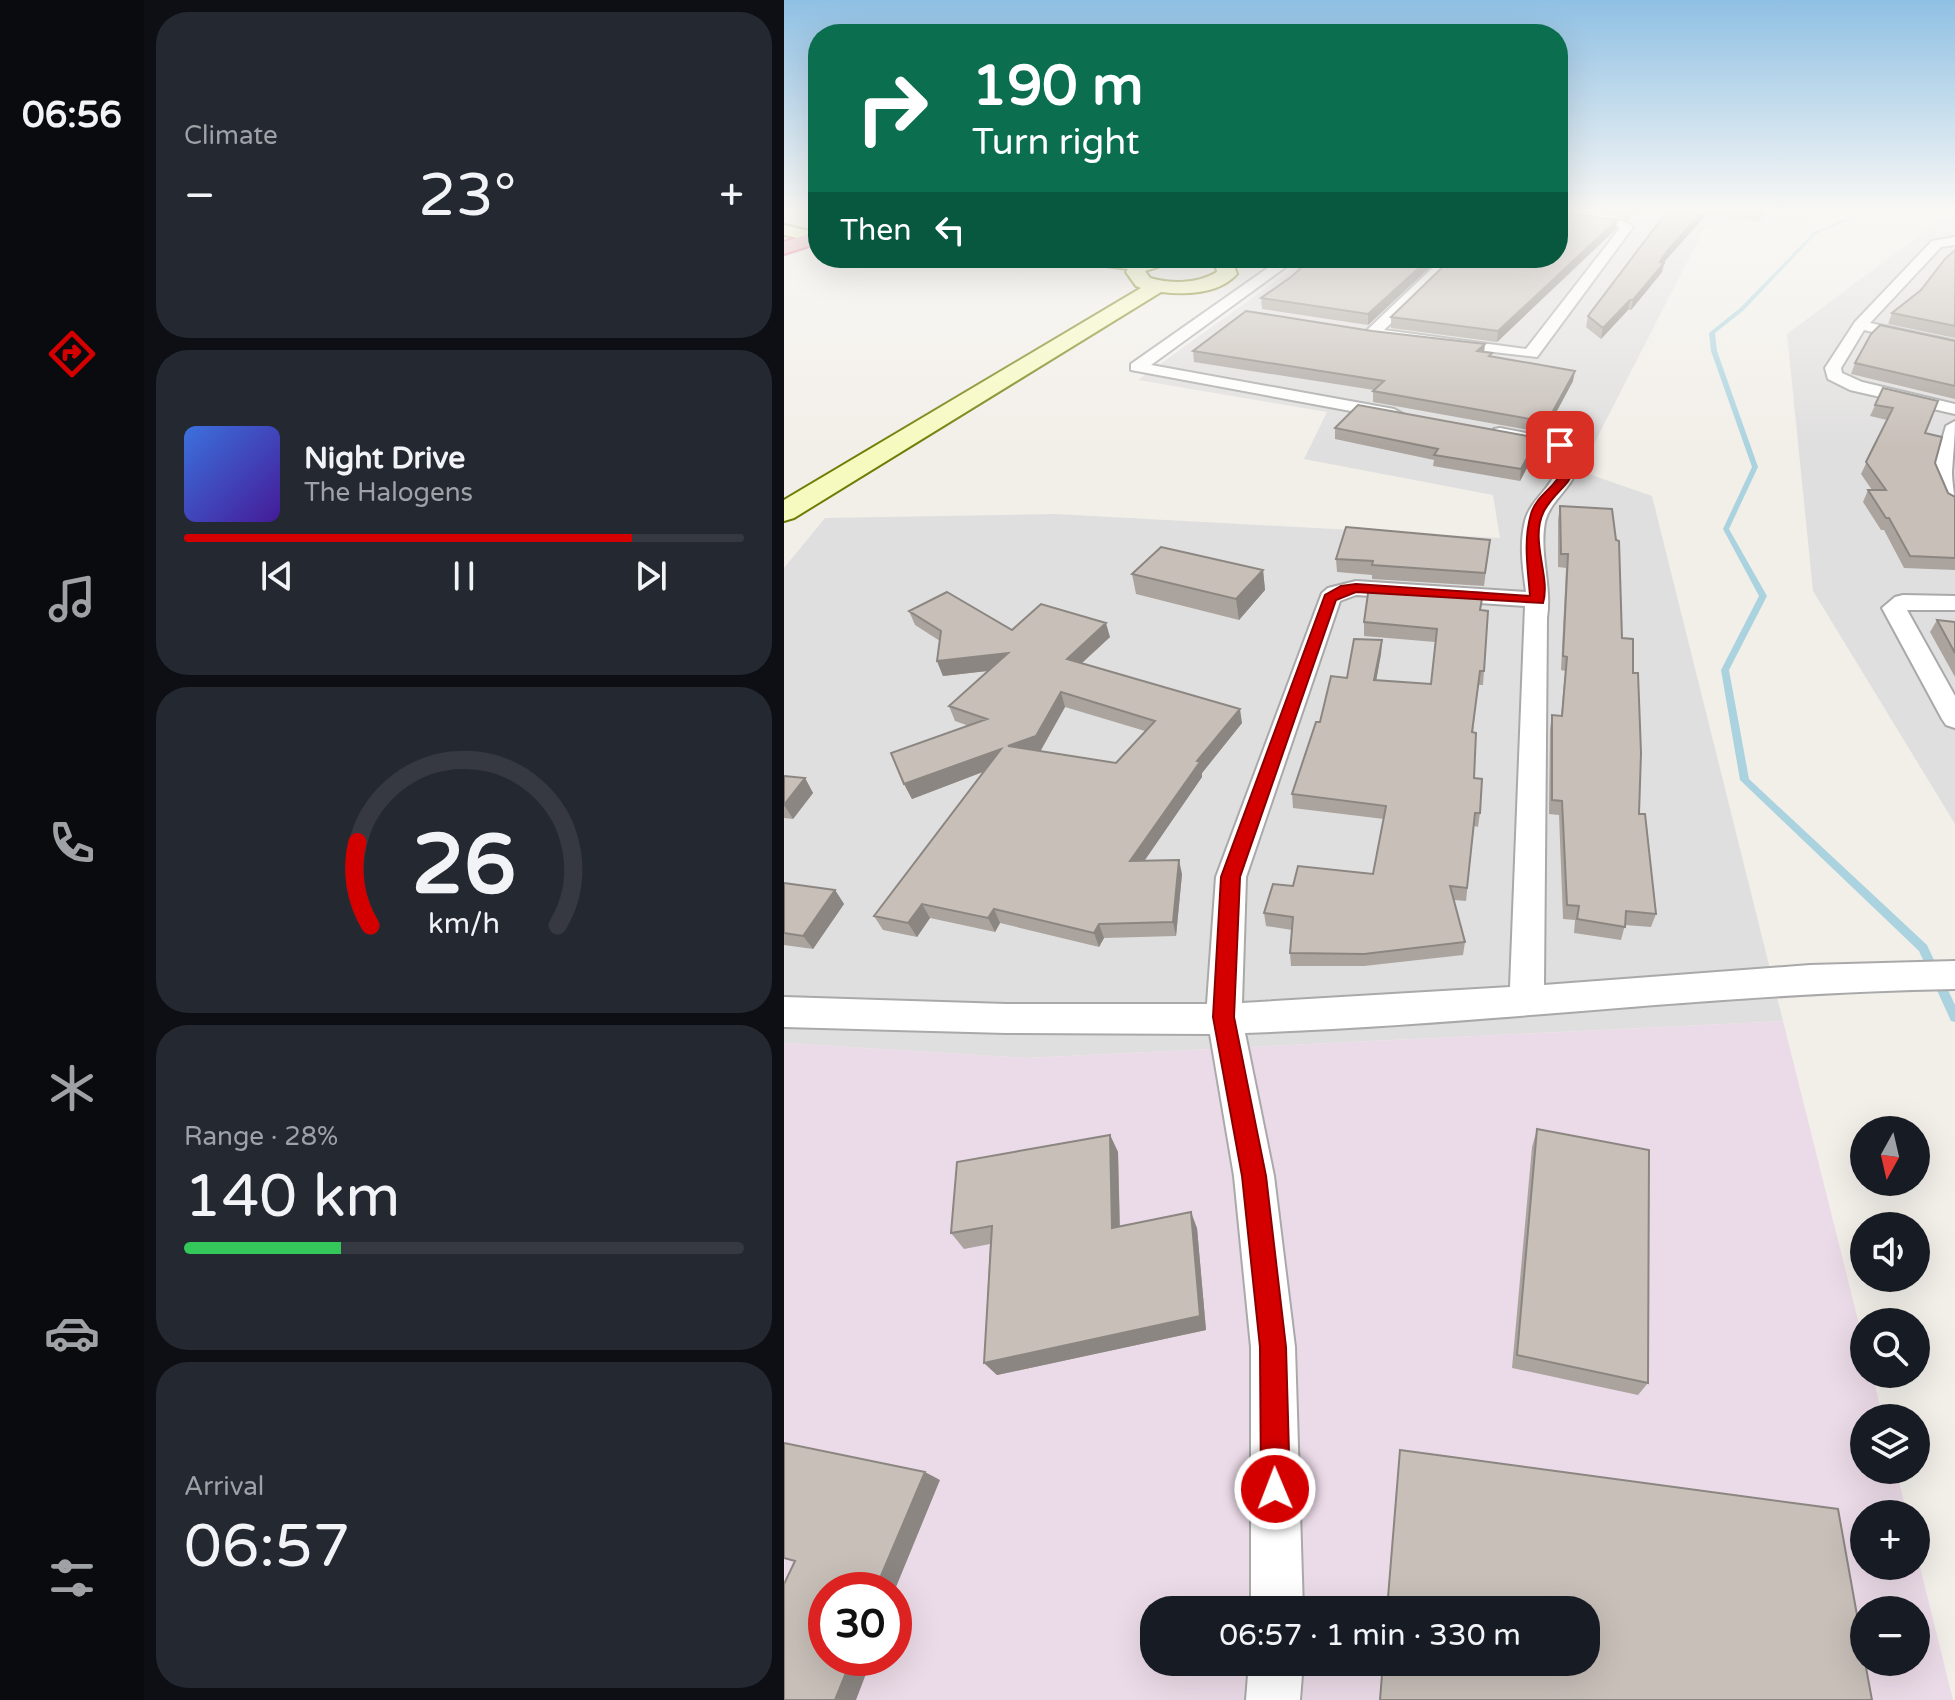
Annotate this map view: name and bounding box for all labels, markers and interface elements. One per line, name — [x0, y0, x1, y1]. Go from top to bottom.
text: 190 m — [972, 53, 1143, 120]
icon: right — [840, 56, 944, 160]
text: 06:56 — [22, 94, 122, 137]
text: Climate — [184, 120, 278, 151]
text: Turn right — [972, 121, 1139, 164]
text: 23° — [418, 160, 516, 232]
text: − — [184, 170, 215, 223]
text: + — [719, 170, 744, 223]
icon: left — [928, 208, 972, 252]
text: Then — [840, 212, 912, 249]
icon: directions — [44, 326, 100, 382]
pin — [1526, 411, 1594, 479]
icon: arrive — [1538, 423, 1582, 467]
text: Night Drive — [304, 440, 465, 477]
text: The Halogens — [304, 477, 473, 508]
icon: previous — [255, 554, 299, 598]
icon: pause — [442, 554, 486, 598]
icon: next — [629, 554, 673, 598]
icon: music — [44, 571, 100, 627]
icon: phone — [44, 815, 100, 871]
text: 26 — [412, 816, 516, 916]
text: km/h — [428, 907, 500, 941]
icon: climate — [44, 1060, 100, 1116]
north arrow — [1850, 1116, 1930, 1196]
map controls — [1850, 1116, 1930, 1676]
text: Range · 28% — [184, 1121, 338, 1152]
text: 140 km — [184, 1161, 400, 1233]
button: sound — [1850, 1212, 1930, 1292]
icon: car — [44, 1305, 100, 1361]
button: search — [1850, 1308, 1930, 1388]
button: layers — [1850, 1404, 1930, 1484]
position arrow — [1233, 1447, 1317, 1531]
text: Arrival — [184, 1471, 264, 1502]
button: + — [1850, 1500, 1930, 1580]
text: 06:57 — [184, 1511, 350, 1583]
icon: filters — [44, 1550, 100, 1606]
speed limit sign: 30 — [808, 1572, 912, 1676]
button: − — [1850, 1596, 1930, 1676]
text: 06:57 · 1 min · 330 m — [1219, 1617, 1521, 1654]

